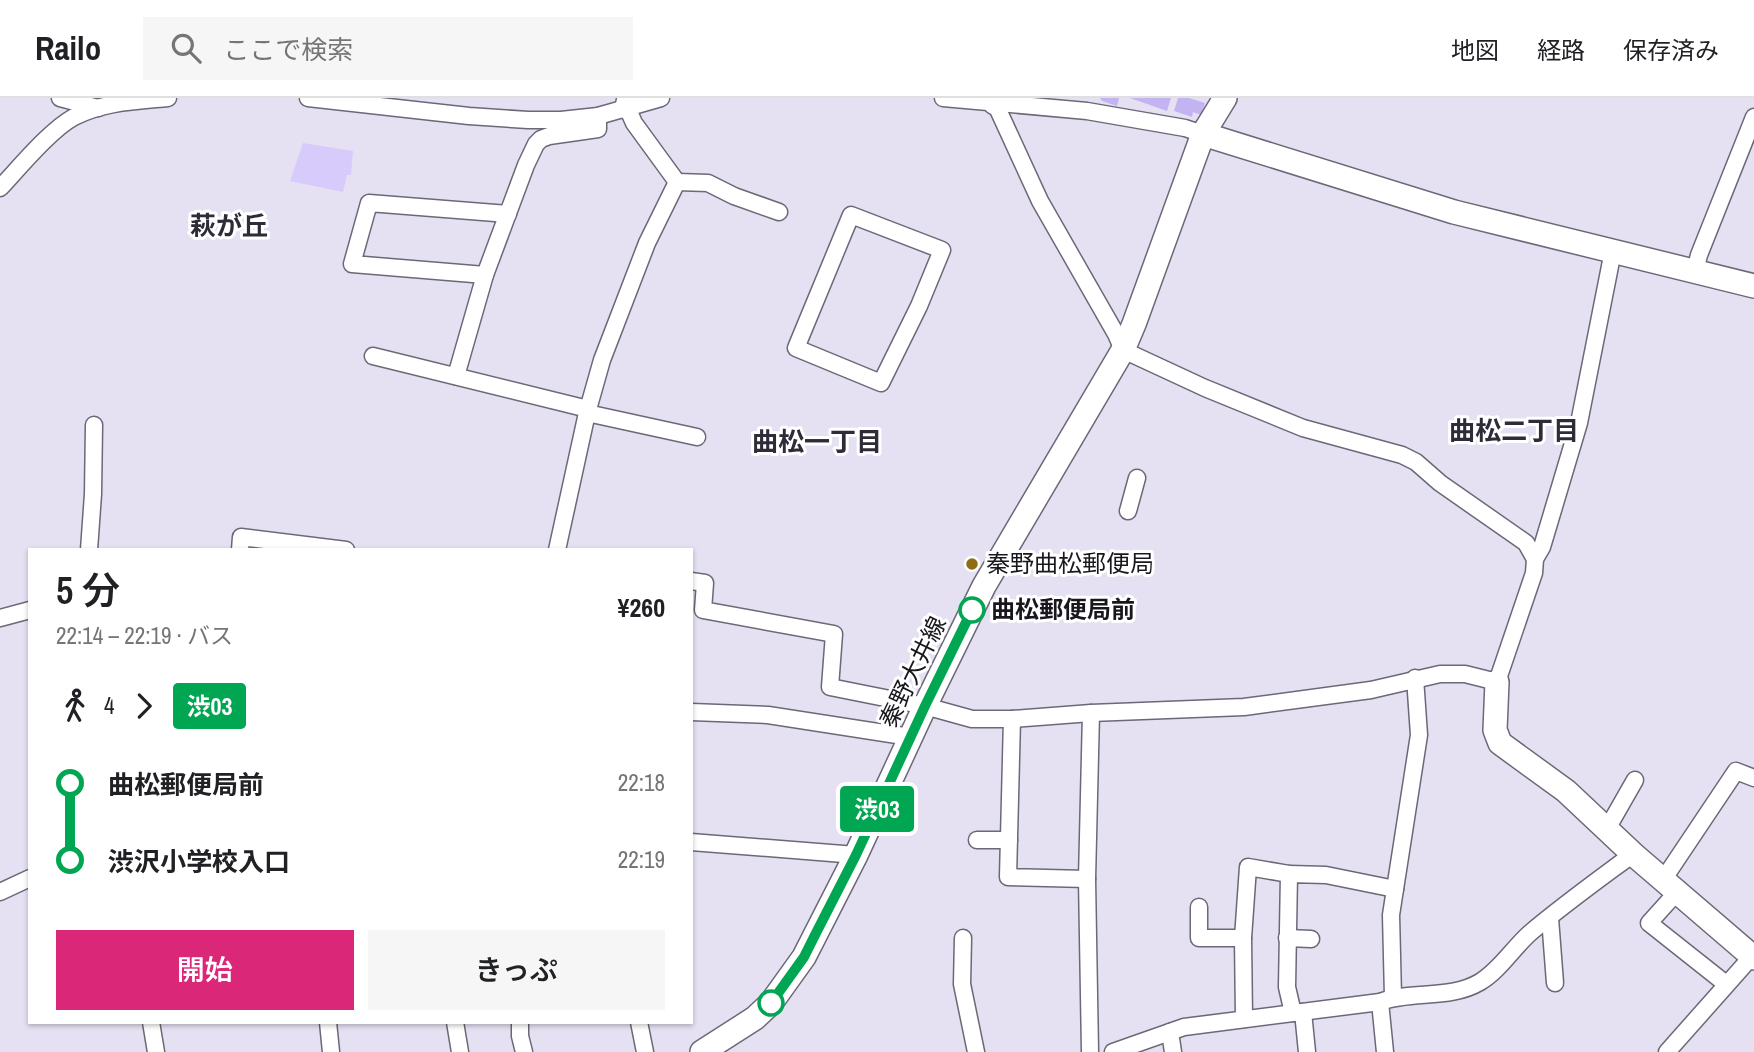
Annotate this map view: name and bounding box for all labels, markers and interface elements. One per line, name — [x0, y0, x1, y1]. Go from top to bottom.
search box — [143, 17, 633, 80]
text: Railo — [35, 26, 101, 70]
icon: search — [167, 29, 205, 67]
text: ここで検索 — [223, 32, 353, 67]
text: 地図 — [1451, 34, 1499, 66]
text: 経路 — [1537, 34, 1585, 66]
text: 保存済み — [1623, 34, 1719, 66]
district label: 萩が丘 — [190, 208, 268, 243]
district label: 曲松二丁目 — [1449, 413, 1579, 448]
district label: 曲松一丁目 — [752, 424, 882, 459]
place label: 秦野曲松郵便局 — [986, 547, 1154, 579]
marker: 秦野曲松郵便局 — [964, 556, 980, 572]
text: 5 分 — [56, 565, 120, 616]
text: ¥260 — [618, 590, 665, 625]
place label: 曲松郵便局前 — [991, 593, 1135, 625]
marker: 曲松郵便局前 — [959, 597, 985, 623]
street label: 秦野大井線 — [871, 611, 953, 733]
text: 22:14 – 22:19 · バス — [56, 620, 233, 651]
icon: walk — [56, 687, 94, 725]
icon: forward — [125, 687, 163, 725]
text: 4 — [104, 690, 115, 721]
text: 渋03 — [187, 690, 232, 722]
text: 曲松郵便局前 — [108, 767, 264, 802]
text: 22:18 — [618, 767, 665, 798]
line badge: 渋03 — [837, 786, 917, 832]
text: 渋03 — [854, 793, 900, 825]
text: 渋沢小学校入口 — [108, 844, 290, 879]
text: 22:19 — [618, 844, 665, 875]
button: 開始 — [56, 930, 354, 1010]
button: きっぷ — [368, 930, 665, 1010]
unlabelled marker — [758, 990, 784, 1016]

